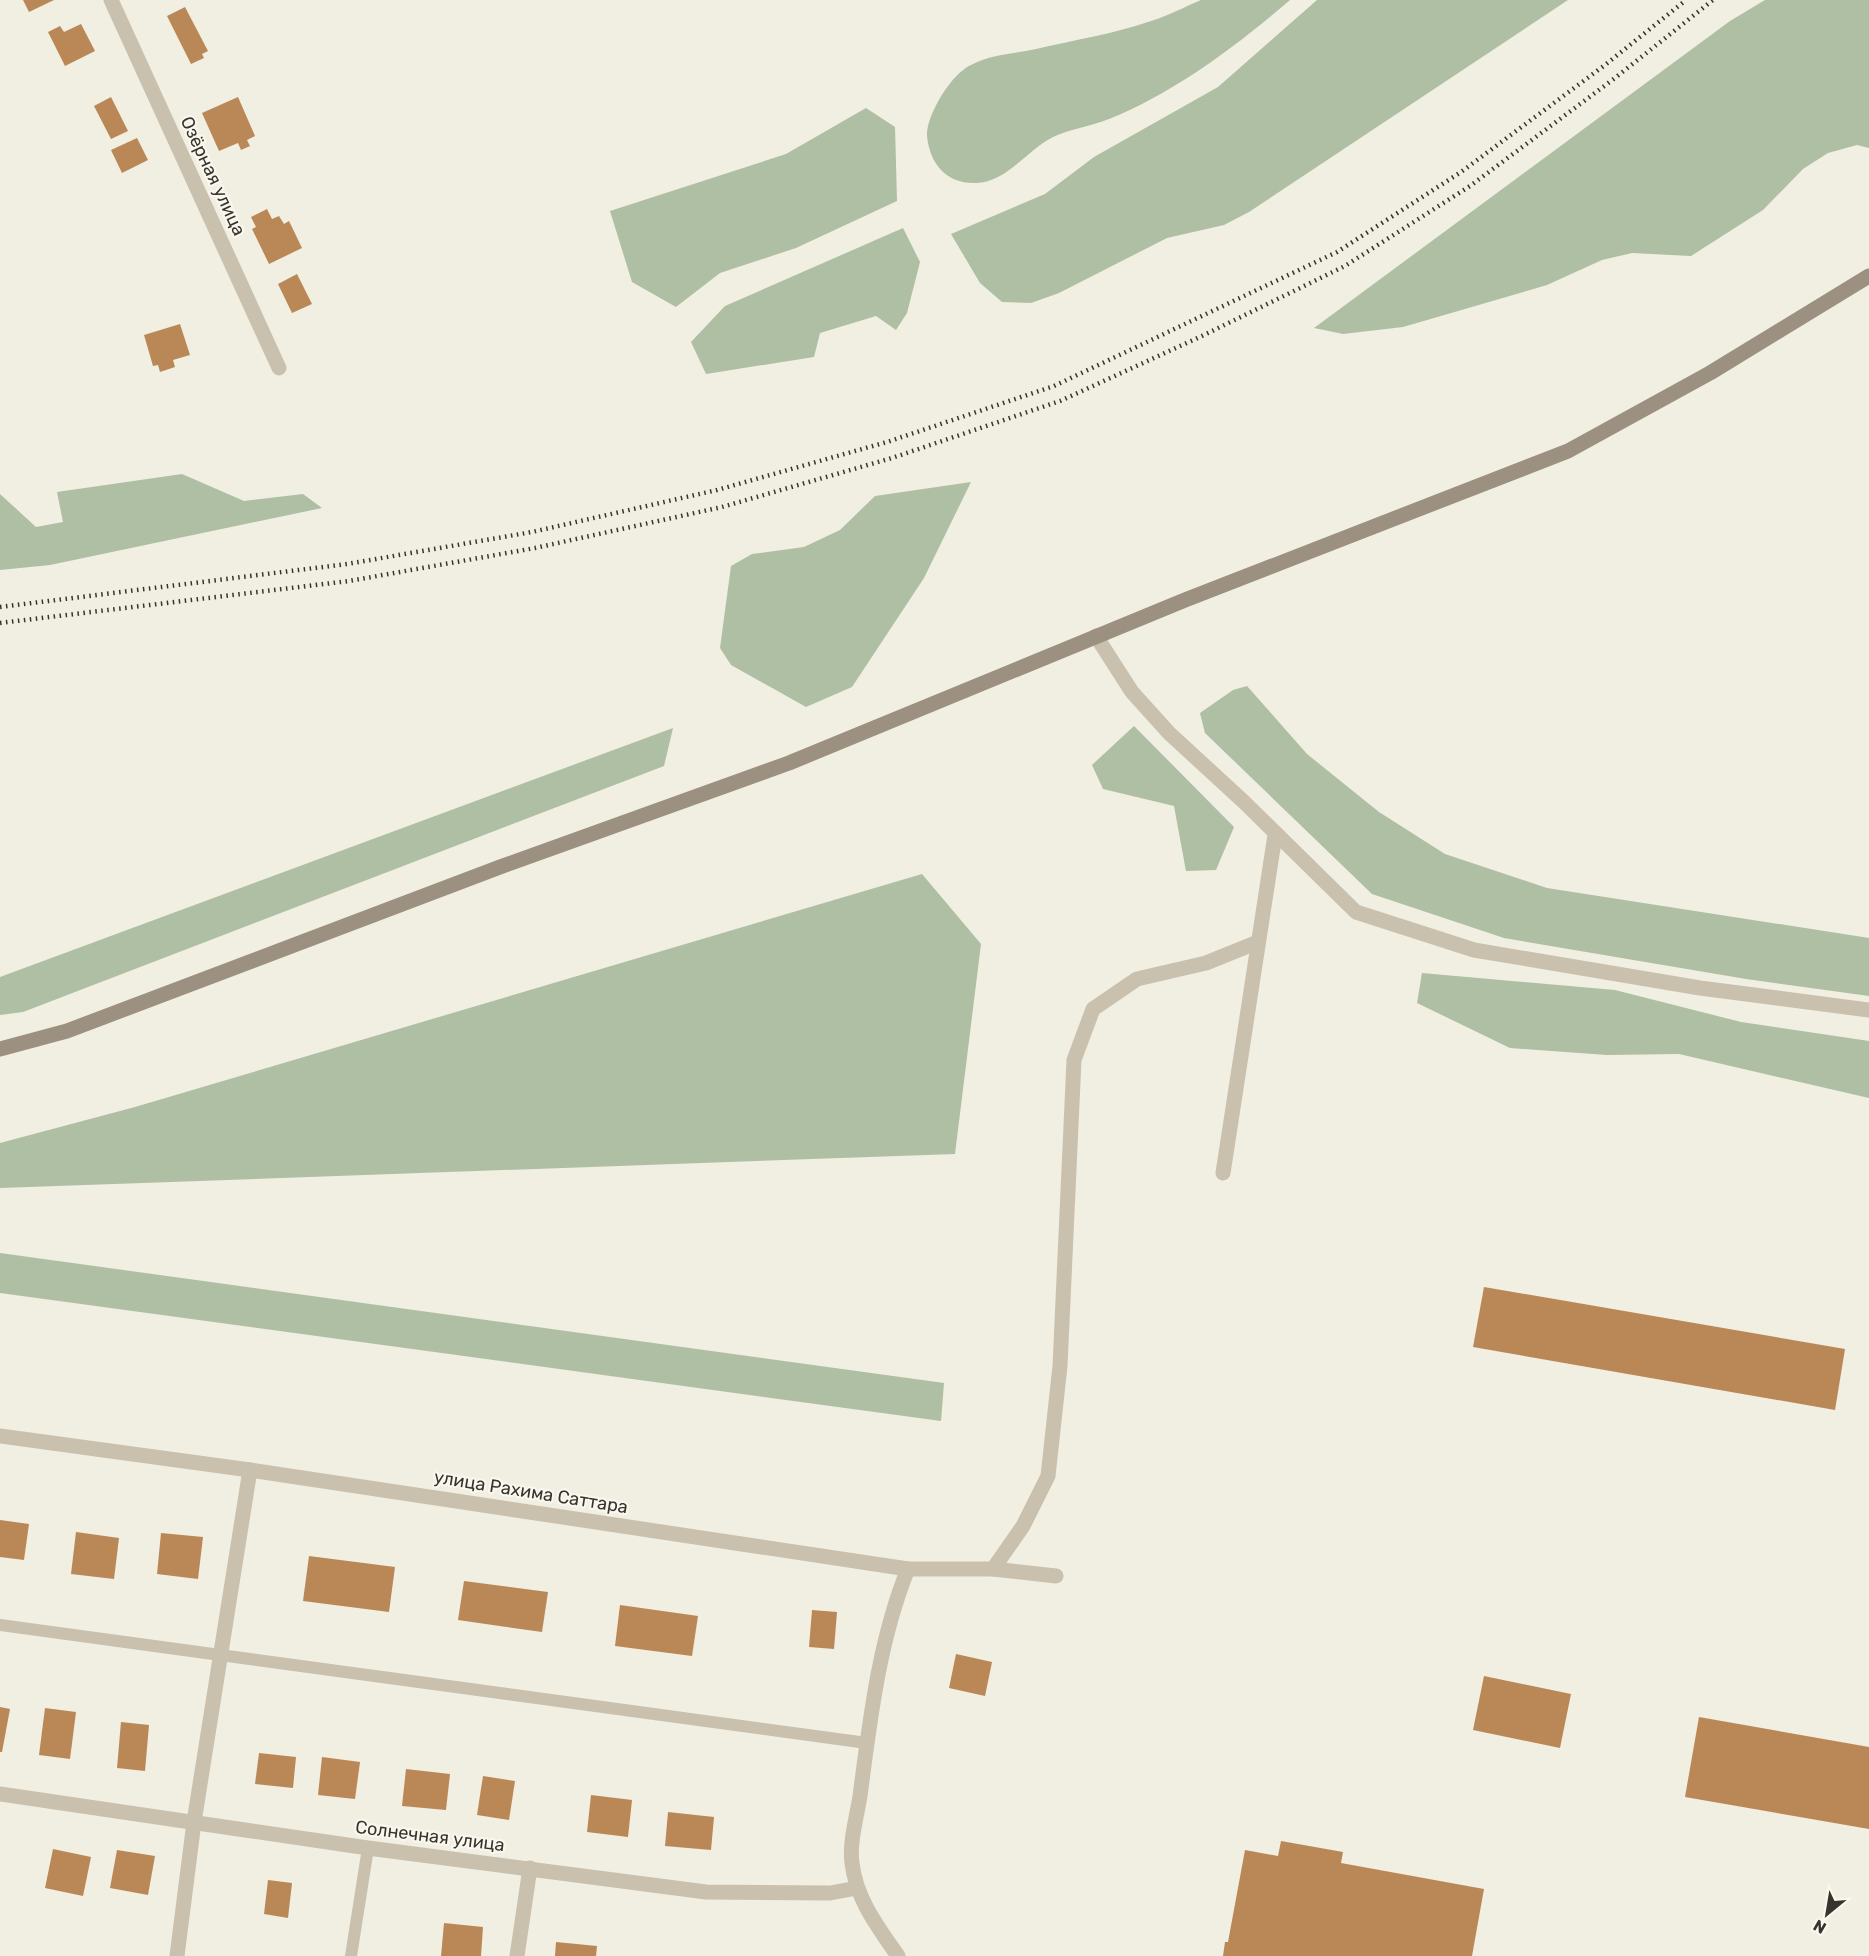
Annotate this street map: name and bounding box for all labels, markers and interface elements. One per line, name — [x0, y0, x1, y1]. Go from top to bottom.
street label: Озёрная улица — [176, 113, 250, 239]
street label: улица Рахима Саттара — [433, 1466, 629, 1518]
street label: Солнечная улица — [354, 1816, 506, 1856]
north arrow — [1797, 1884, 1857, 1944]
text: N — [1810, 1915, 1829, 1938]

